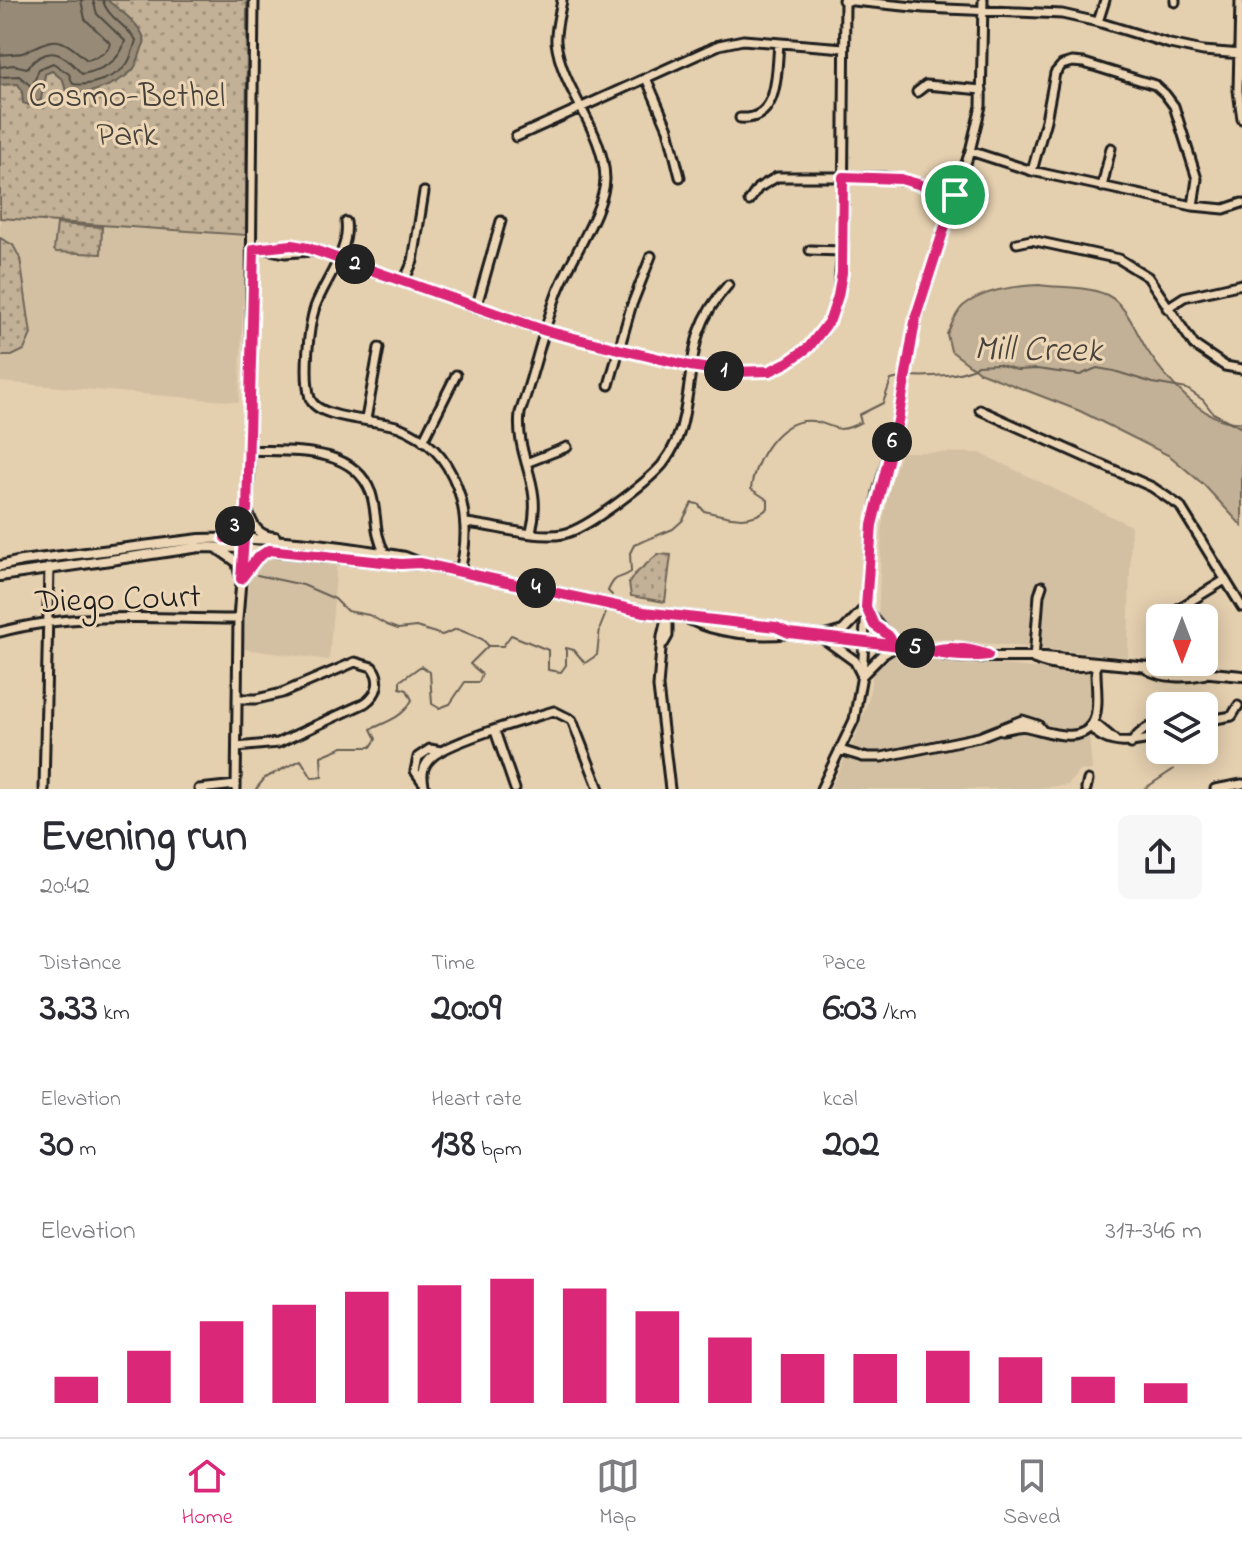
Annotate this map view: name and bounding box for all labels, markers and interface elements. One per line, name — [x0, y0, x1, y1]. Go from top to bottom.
park label: Cosmo-Bethel Park — [28, 73, 226, 162]
pin — [921, 161, 989, 229]
icon: arrive — [933, 173, 977, 217]
pin: 2 — [335, 244, 375, 284]
text: 2 — [350, 248, 360, 280]
water label: Mill Creek — [973, 324, 1104, 379]
pin: 1 — [704, 351, 744, 391]
text: 1 — [721, 355, 728, 387]
pin: 6 — [872, 422, 912, 462]
text: 6 — [887, 426, 897, 458]
pin: 3 — [215, 506, 255, 546]
text: 3 — [230, 510, 240, 542]
pin: 4 — [516, 568, 556, 608]
text: 4 — [531, 572, 541, 604]
street label: Diego Court — [34, 573, 202, 629]
north arrow — [1146, 604, 1218, 676]
map controls — [1146, 604, 1218, 764]
pin: 5 — [895, 628, 935, 668]
text: 5 — [909, 632, 921, 664]
button: layers — [1146, 692, 1218, 764]
text: Evening run — [40, 806, 247, 870]
button: share — [1118, 815, 1202, 899]
text: 20:42 — [40, 868, 90, 906]
text: Distance — [40, 948, 121, 980]
text: Time — [431, 948, 475, 980]
text: Pace — [823, 948, 866, 980]
text: 3.33 — [40, 980, 98, 1039]
text: 20:09 — [431, 980, 501, 1039]
text: 6:03 — [823, 980, 877, 1039]
text: km — [98, 998, 130, 1030]
text: /km — [877, 998, 917, 1030]
text: Elevation — [40, 1084, 121, 1116]
text: Heart rate — [431, 1084, 522, 1116]
text: kcal — [823, 1084, 858, 1116]
text: 30 — [40, 1116, 74, 1175]
text: 138 — [431, 1116, 476, 1175]
text: 202 — [823, 1116, 880, 1175]
text: m — [74, 1134, 96, 1166]
text: bpm — [476, 1134, 522, 1166]
text: Elevation — [40, 1213, 136, 1251]
text: 317–346 m — [1105, 1213, 1202, 1251]
tab: Home — [182, 1454, 233, 1534]
tab: Map — [596, 1454, 640, 1534]
tab: Saved — [1003, 1454, 1060, 1534]

